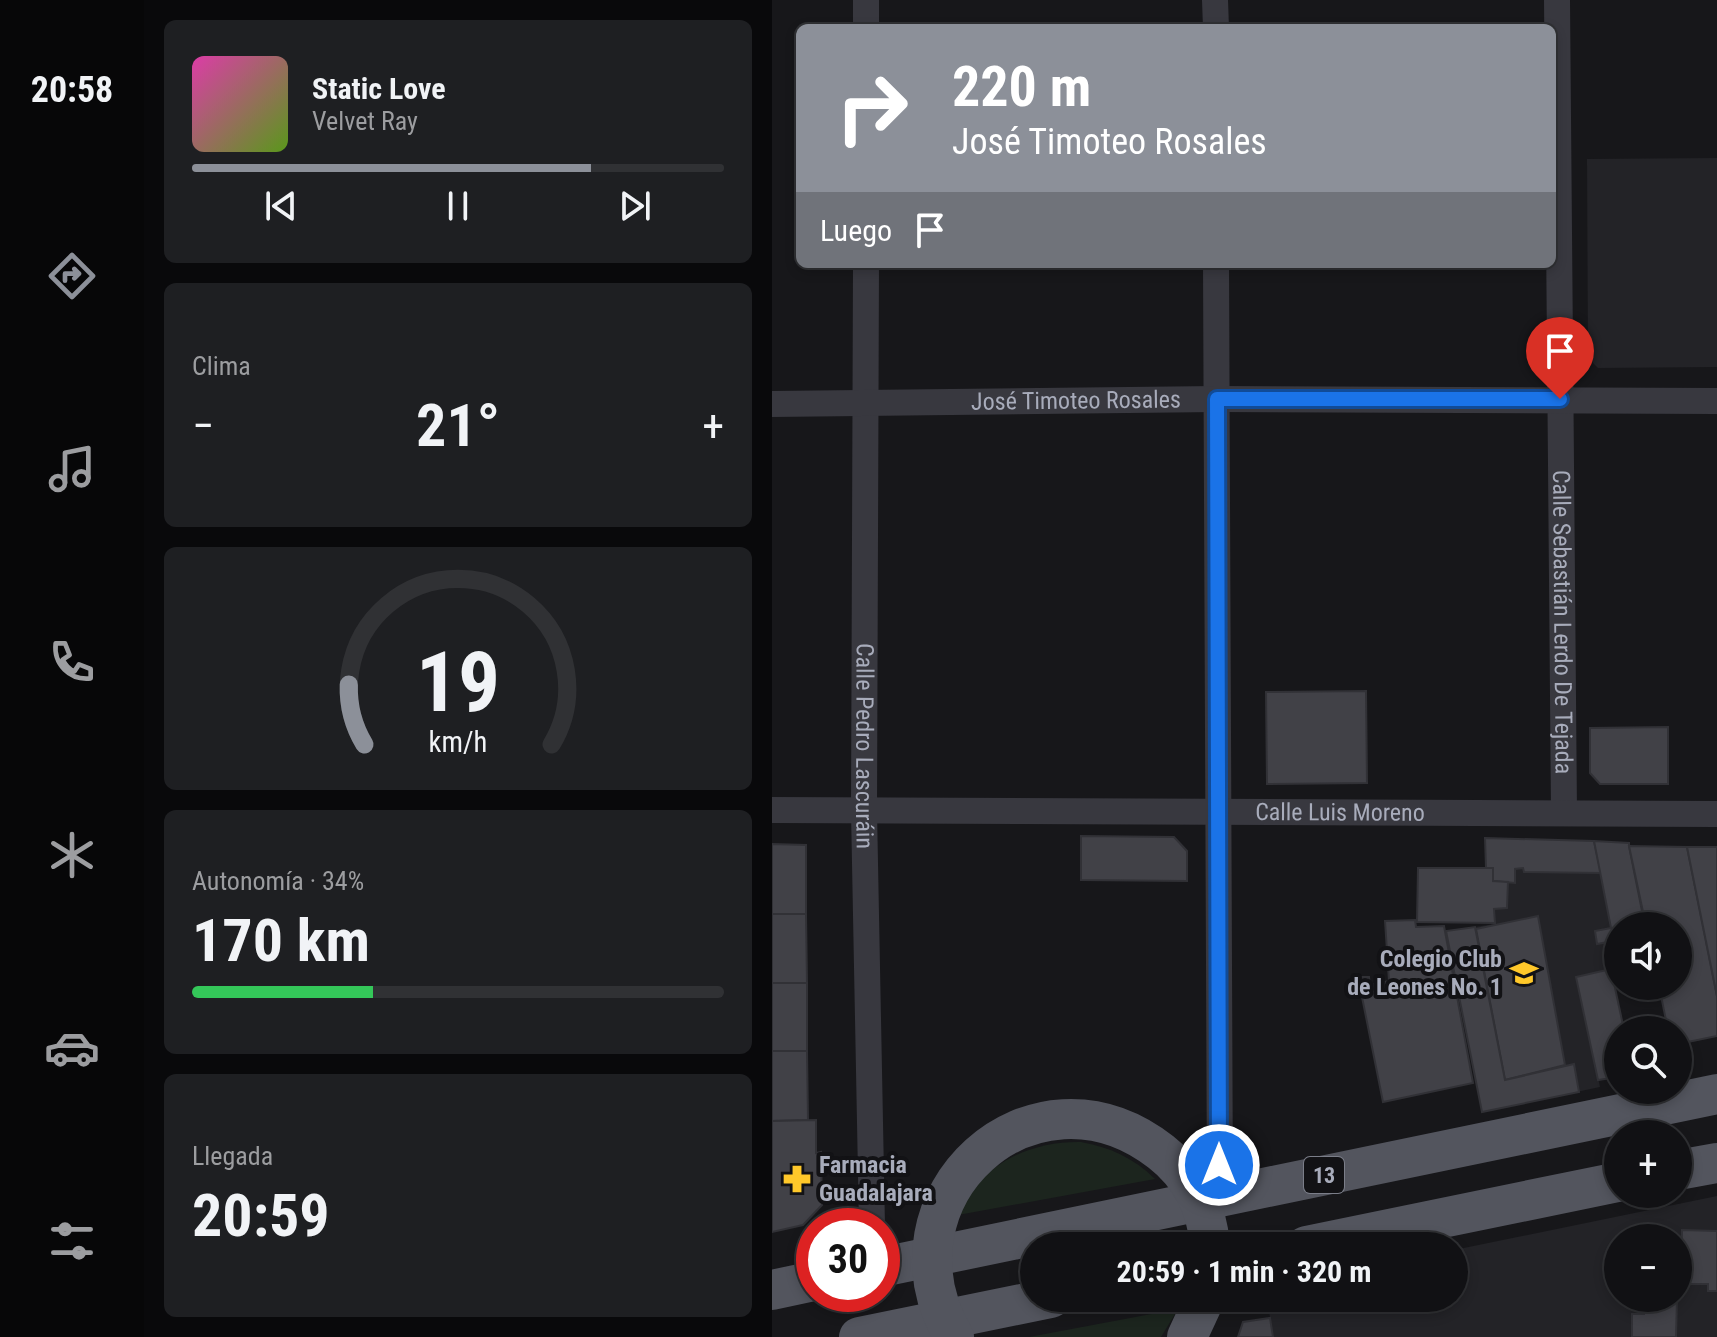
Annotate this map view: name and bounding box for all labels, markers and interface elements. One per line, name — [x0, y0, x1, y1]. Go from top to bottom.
text: 220 m — [952, 54, 1091, 120]
icon: right — [820, 56, 924, 160]
text: 20:58 — [31, 69, 113, 111]
text: Static Love — [312, 71, 446, 106]
text: Velvet Ray — [312, 106, 418, 136]
text: José Timoteo Rosales — [952, 121, 1267, 163]
icon: previous — [259, 184, 303, 228]
icon: pause — [436, 184, 480, 228]
icon: next — [613, 184, 657, 228]
icon: arrive — [908, 208, 952, 252]
text: Luego — [820, 213, 892, 248]
icon: directions — [44, 248, 100, 304]
pin — [1526, 317, 1594, 399]
icon: arrive — [1538, 329, 1582, 373]
text: Clima — [192, 351, 251, 381]
street label: José Timoteo Rosales — [971, 385, 1181, 416]
text: 21° — [416, 390, 500, 461]
text: − — [192, 400, 214, 452]
text: + — [702, 400, 724, 452]
icon: music — [44, 441, 100, 497]
street label: Calle Sebastián Lerdo De Tejada — [1547, 470, 1578, 774]
text: 19 — [416, 633, 500, 730]
icon: phone — [44, 634, 100, 690]
street label: Calle Pedro Lascuráin — [850, 643, 879, 849]
text: km/h — [429, 725, 487, 759]
street label: Calle Luis Moreno — [1255, 798, 1425, 827]
icon: climate — [44, 827, 100, 883]
text: Autonomía · 34% — [192, 866, 364, 896]
text: 170 km — [192, 905, 370, 976]
map controls — [1604, 912, 1692, 1312]
button: sound — [1604, 912, 1692, 1000]
place label: Colegio Club de Leones No. 1 — [1347, 945, 1502, 1001]
school or university icon: Colegio Club de Leones No. 1 — [1509, 958, 1539, 988]
button: search — [1604, 1016, 1692, 1104]
icon: car — [44, 1020, 100, 1076]
button: + — [1604, 1120, 1692, 1208]
position arrow — [1177, 1123, 1261, 1207]
text: Llegada — [192, 1141, 273, 1171]
place label: Farmacia Guadalajara — [819, 1151, 933, 1207]
road number: 13 — [1304, 1157, 1344, 1193]
pharmacy icon: Farmacia Guadalajara — [782, 1164, 812, 1194]
text: 20:59 — [192, 1180, 330, 1251]
speed limit sign: 30 — [796, 1208, 900, 1312]
icon: filters — [44, 1213, 100, 1269]
button: − — [1604, 1224, 1692, 1312]
text: 20:59 · 1 min · 320 m — [1117, 1254, 1371, 1289]

